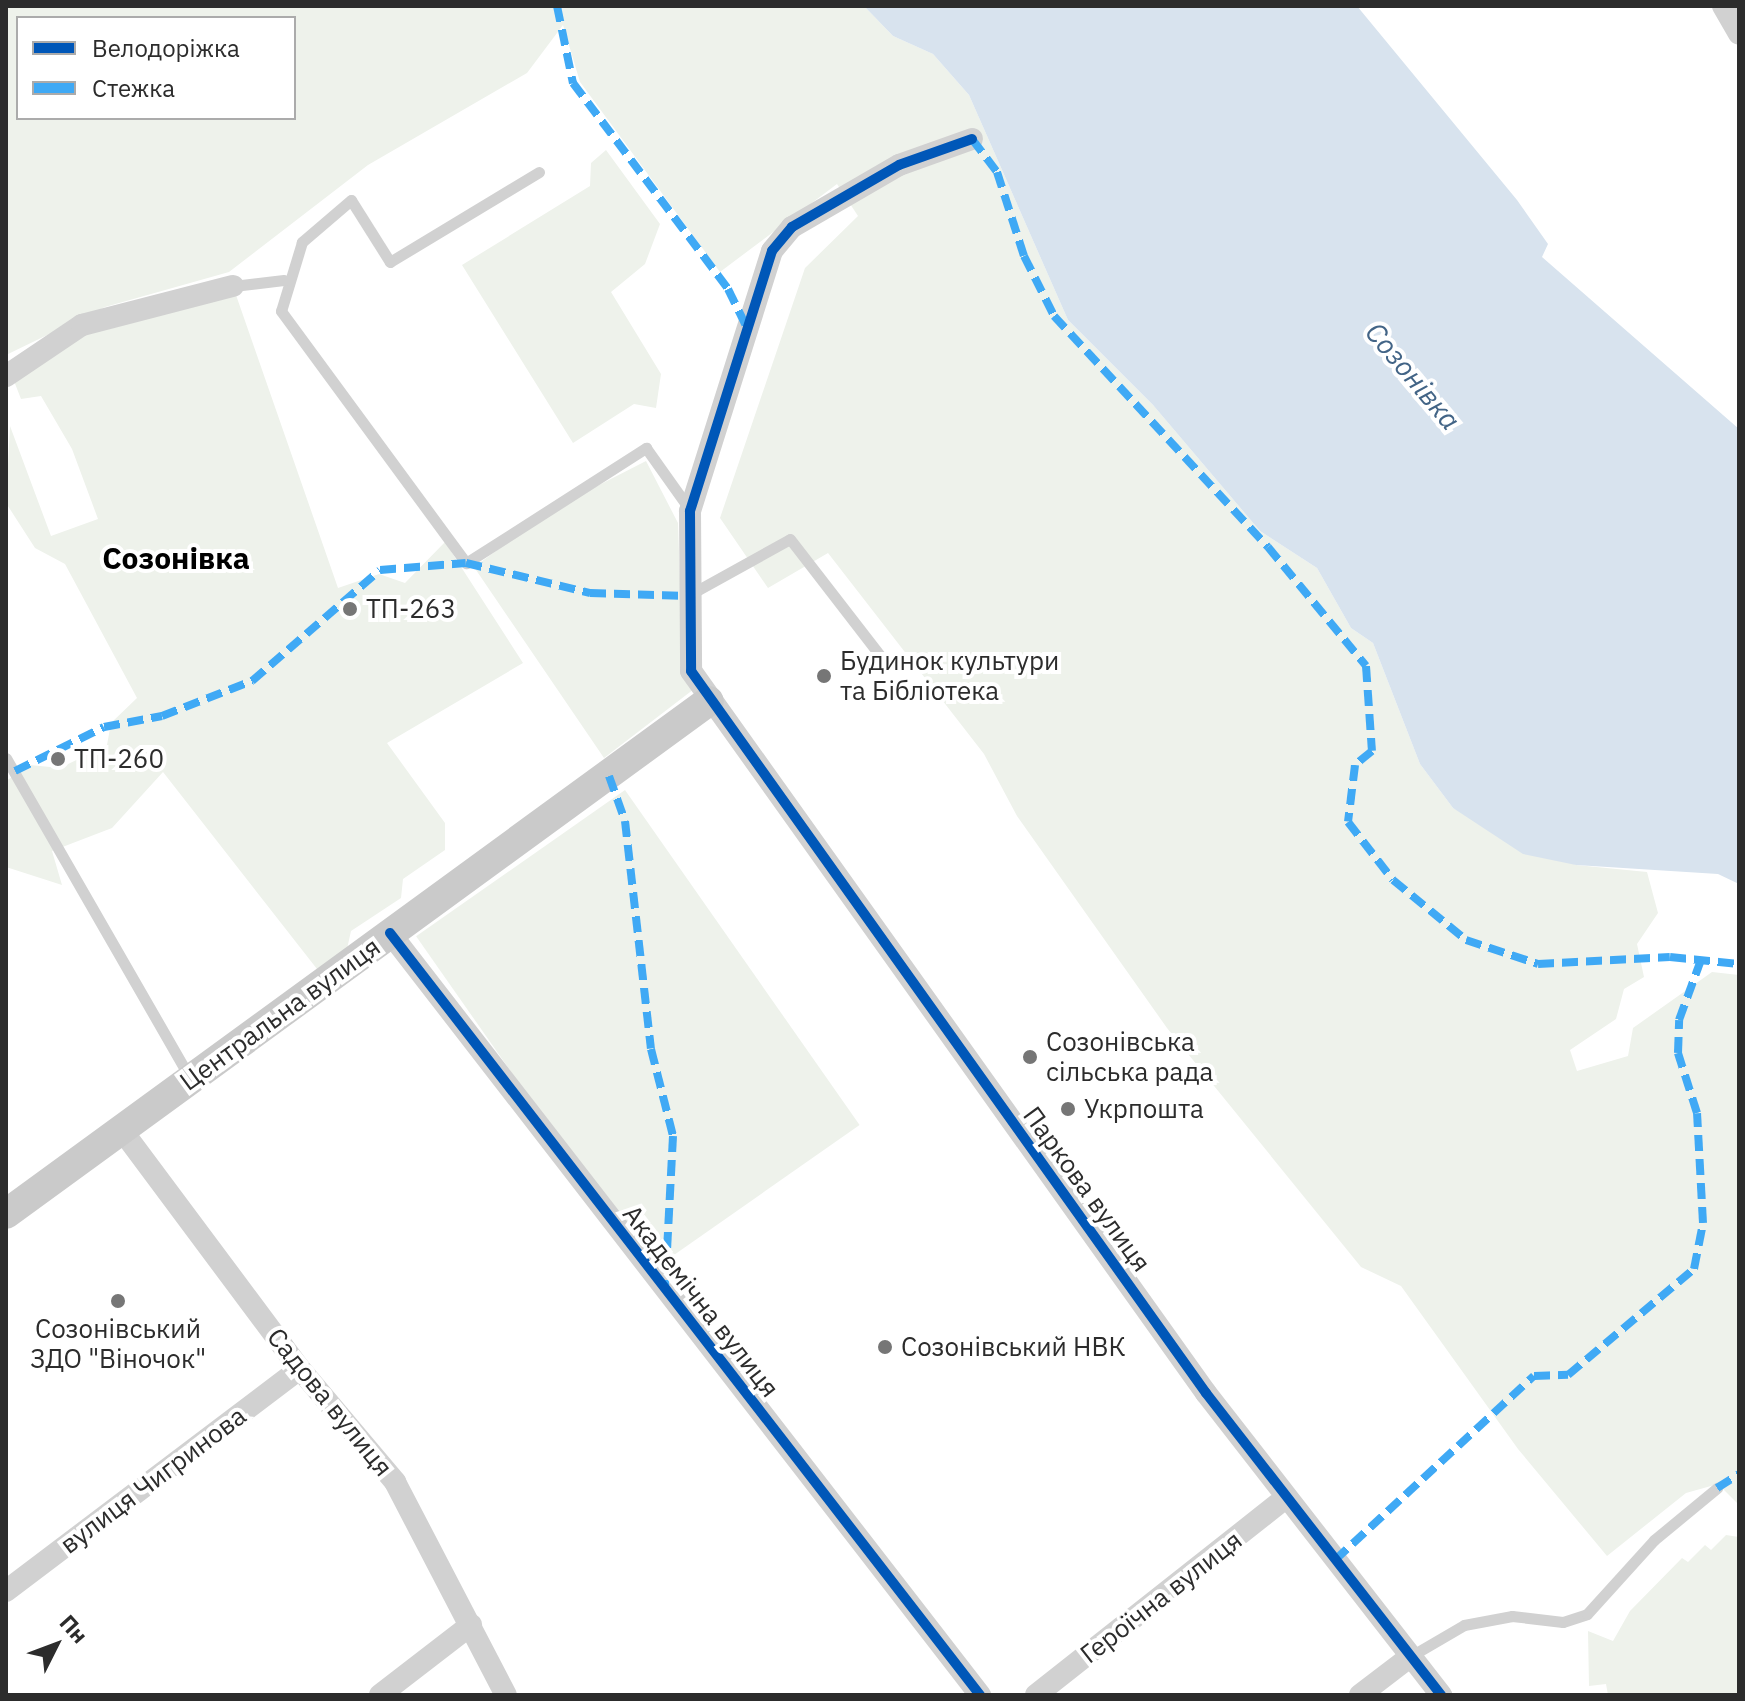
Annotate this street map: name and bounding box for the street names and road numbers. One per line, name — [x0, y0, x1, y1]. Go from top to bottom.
street label: Центральна вулиця — [174, 931, 386, 1097]
street label: Паркова вулиця — [1017, 1100, 1157, 1278]
street label: Академічна вулиця — [616, 1199, 786, 1403]
street label: Садова вулиця — [261, 1322, 399, 1482]
street label: вулиця Чигринова — [54, 1400, 252, 1560]
street label: Героїчна вулиця — [1074, 1524, 1248, 1670]

